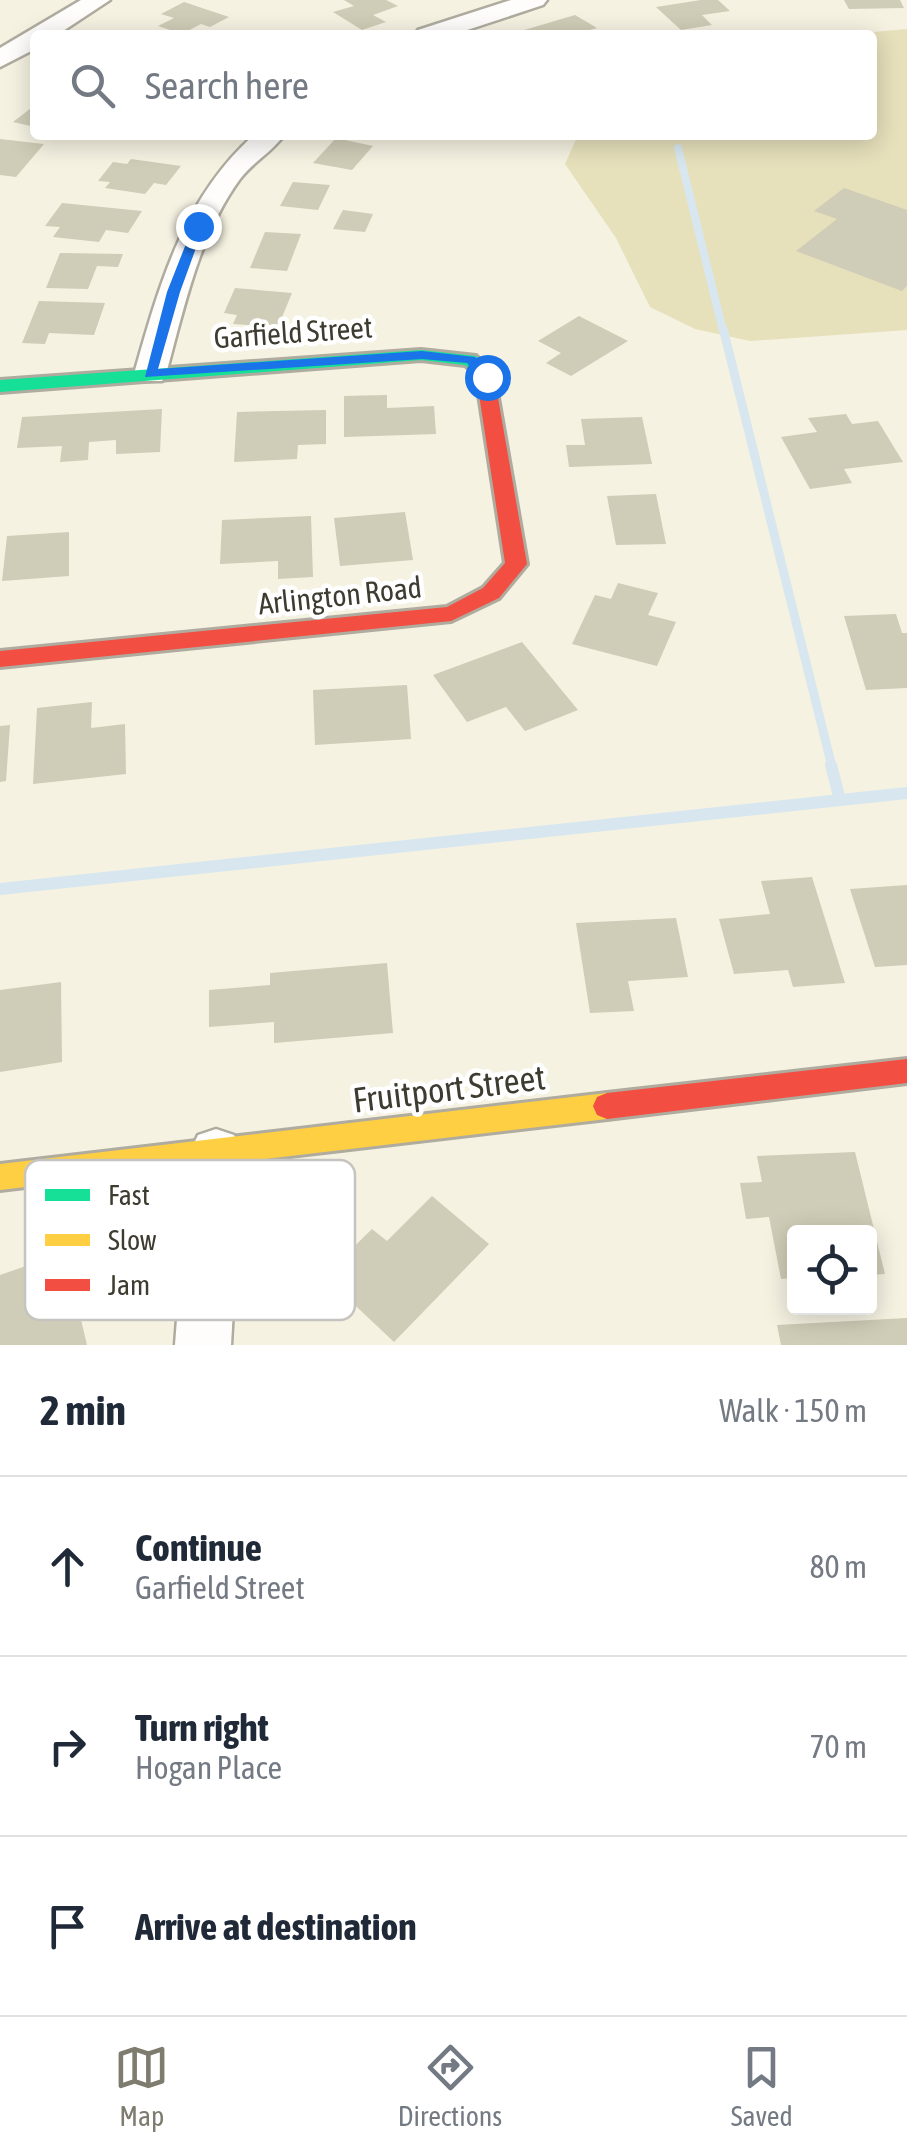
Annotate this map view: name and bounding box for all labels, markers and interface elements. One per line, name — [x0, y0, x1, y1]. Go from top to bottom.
search box — [30, 30, 877, 140]
icon: search — [65, 58, 120, 113]
text: Search here — [145, 64, 309, 107]
route end — [176, 204, 222, 250]
street label: Garfield Street — [212, 309, 373, 355]
route start — [465, 355, 511, 401]
street label: Arlington Road — [256, 570, 423, 620]
street label: Fruitport Street — [350, 1056, 547, 1120]
legend — [25, 1160, 355, 1320]
text: Fast — [108, 1179, 150, 1211]
text: Slow — [108, 1224, 157, 1256]
map controls — [787, 1225, 877, 1315]
button: locate — [787, 1225, 877, 1315]
text: Jam — [108, 1269, 150, 1301]
text: 2 min — [40, 1386, 126, 1434]
text: Walk · 150 m — [719, 1392, 867, 1429]
text: Continue — [135, 1526, 262, 1569]
icon: ahead — [40, 1539, 95, 1594]
text: 80 m — [809, 1548, 867, 1585]
text: Garfield Street — [135, 1569, 305, 1606]
text: Turn right — [135, 1706, 269, 1749]
icon: right — [40, 1719, 95, 1774]
text: 70 m — [809, 1728, 867, 1765]
text: Hogan Place — [135, 1749, 282, 1786]
icon: arrive — [40, 1899, 95, 1954]
text: Arrive at destination — [135, 1905, 417, 1948]
tab: Map — [114, 2040, 169, 2132]
tab: Directions — [398, 2040, 502, 2132]
tab: Saved — [731, 2040, 793, 2132]

